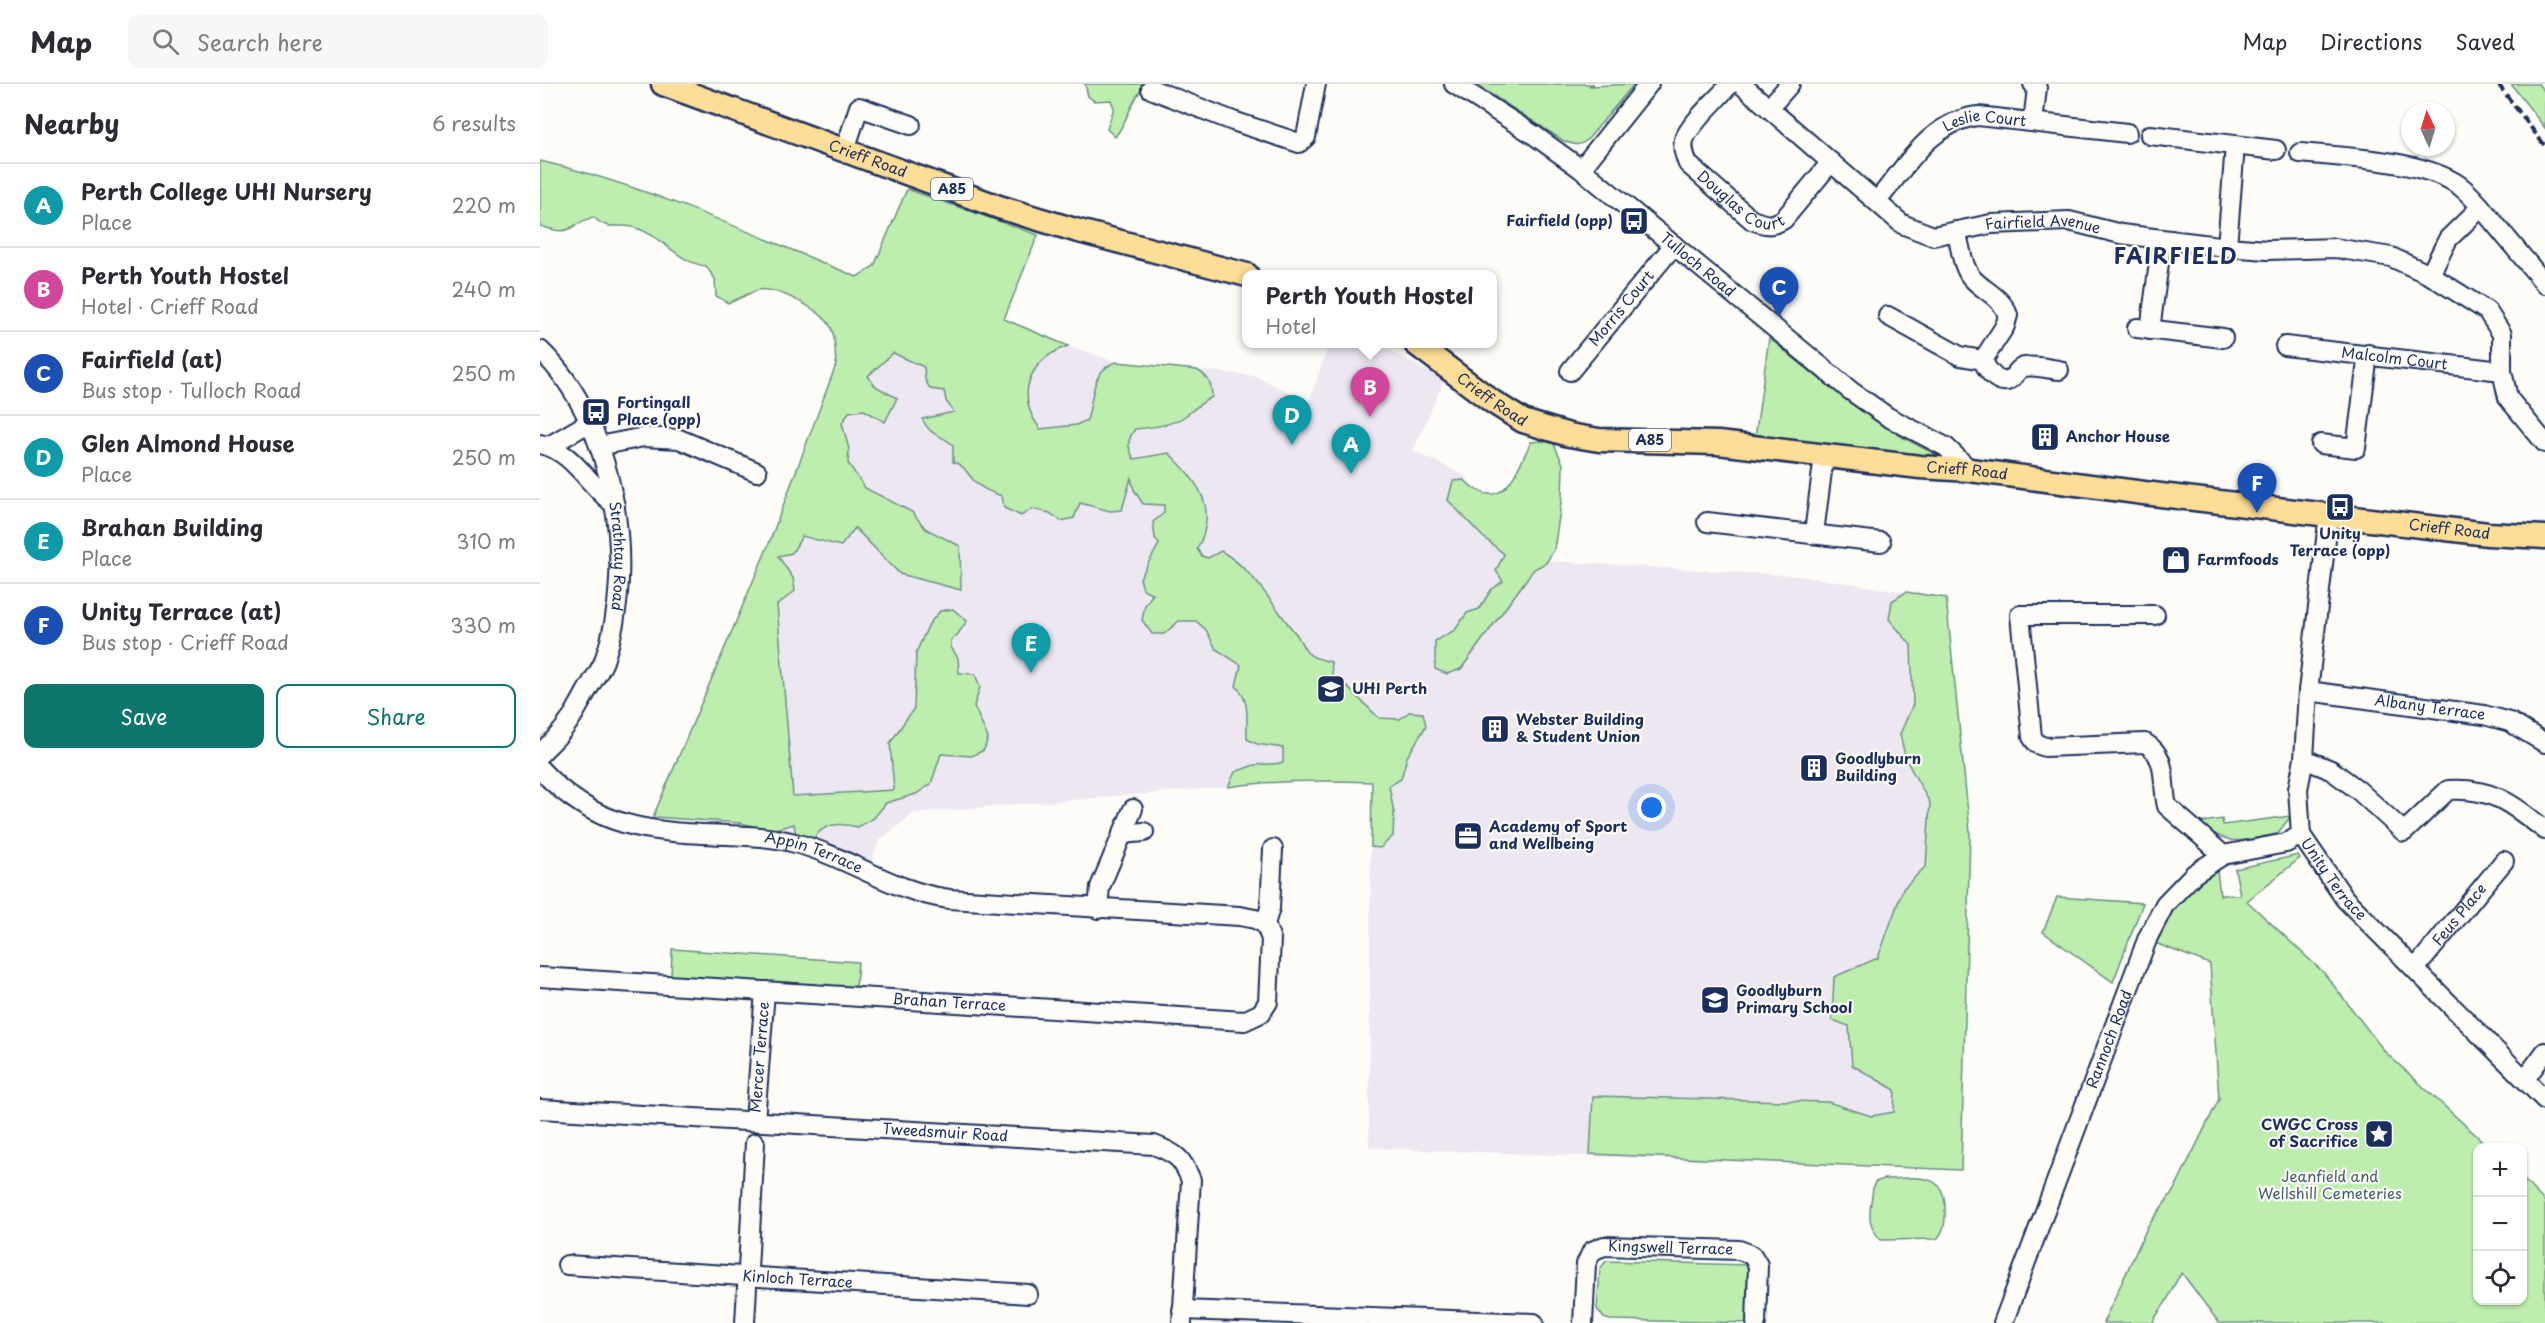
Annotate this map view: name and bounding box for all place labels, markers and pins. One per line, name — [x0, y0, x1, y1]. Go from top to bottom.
bus stop icon: Fairfield (opp) — [1618, 205, 1650, 237]
place label: Fairfield (opp) — [1506, 208, 1613, 231]
pin: C — [1760, 268, 1798, 317]
pin: B — [1350, 368, 1390, 417]
place label: Fortingall Place (opp) — [617, 390, 701, 430]
bus stop icon: Fortingall Place (opp) — [580, 396, 612, 428]
pin: D — [1272, 396, 1311, 445]
building icon: Anchor House — [2029, 421, 2061, 453]
pin: A — [1332, 424, 1370, 474]
place label: Anchor House — [2066, 424, 2170, 447]
pin: F — [2238, 464, 2276, 513]
bus stop icon: Unity Terrace (opp) — [2324, 491, 2356, 523]
place label: Unity Terrace (opp) — [2290, 521, 2390, 561]
shop icon: Farmfoods — [2160, 544, 2192, 576]
place label: Farmfoods — [2197, 547, 2279, 570]
pin: E — [1012, 624, 1050, 673]
school or university icon: UHI Perth — [1315, 673, 1347, 705]
place label: UHI Perth — [1352, 676, 1427, 699]
place label: Webster Building & Student Union — [1516, 707, 1644, 747]
building icon: Webster Building & Student Union — [1479, 713, 1511, 745]
place label: Goodlyburn Building — [1835, 746, 1921, 786]
building icon: Goodlyburn Building — [1798, 752, 1830, 784]
place label: Academy of Sport and Wellbeing — [1488, 814, 1628, 854]
office icon: Academy of Sport and Wellbeing — [1452, 820, 1484, 852]
place label: Goodlyburn Primary School — [1736, 978, 1852, 1018]
school or university icon: Goodlyburn Primary School — [1699, 984, 1731, 1016]
place label: CWGC Cross of Sacrifice — [2261, 1112, 2358, 1152]
place icon: CWGC Cross of Sacrifice — [2363, 1118, 2395, 1150]

